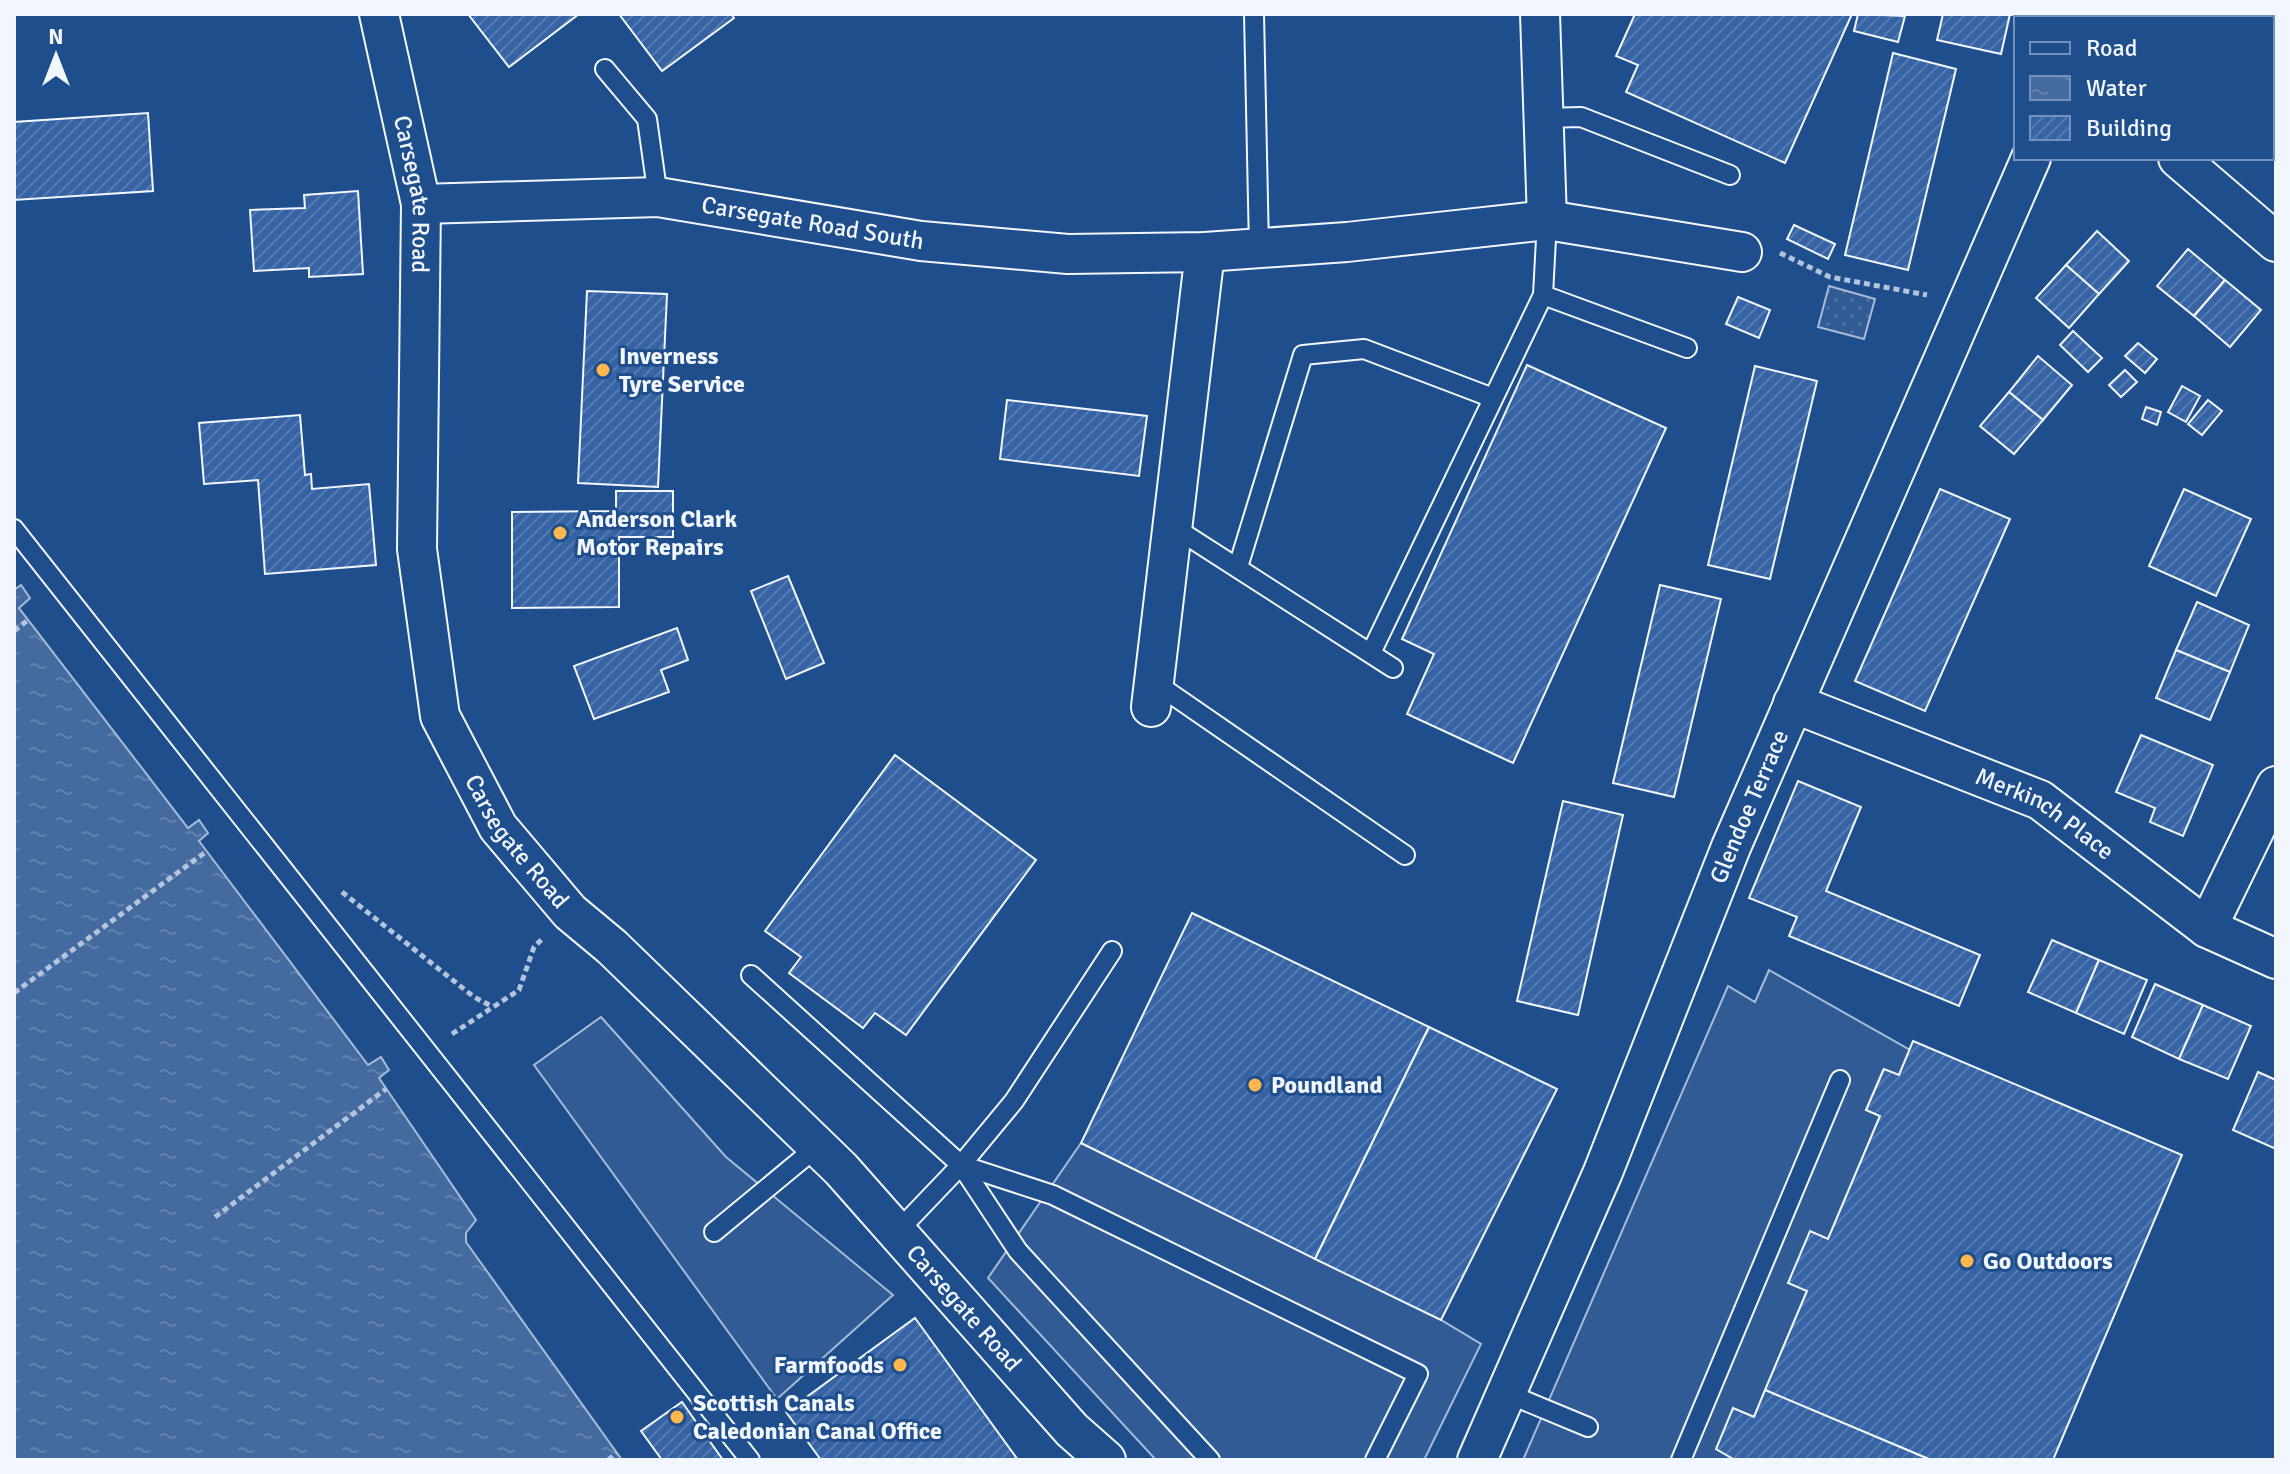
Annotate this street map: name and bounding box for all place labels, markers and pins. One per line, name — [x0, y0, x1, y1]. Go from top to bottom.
place label: Inverness Tyre Service — [619, 341, 745, 399]
marker: Inverness Tyre Service — [594, 361, 612, 379]
place label: Anderson Clark Motor Repairs — [576, 504, 737, 562]
marker: Anderson Clark Motor Repairs — [551, 524, 569, 542]
place label: Poundland — [1271, 1070, 1382, 1100]
marker: Poundland — [1246, 1076, 1264, 1094]
place label: Go Outdoors — [1983, 1246, 2113, 1276]
marker: Go Outdoors — [1958, 1252, 1976, 1270]
place label: Farmfoods — [774, 1350, 884, 1380]
marker: Farmfoods — [891, 1356, 909, 1374]
place label: Scottish Canals Caledonian Canal Office — [693, 1388, 942, 1446]
marker: Scottish Canals Caledonian Canal Office — [668, 1408, 686, 1426]

